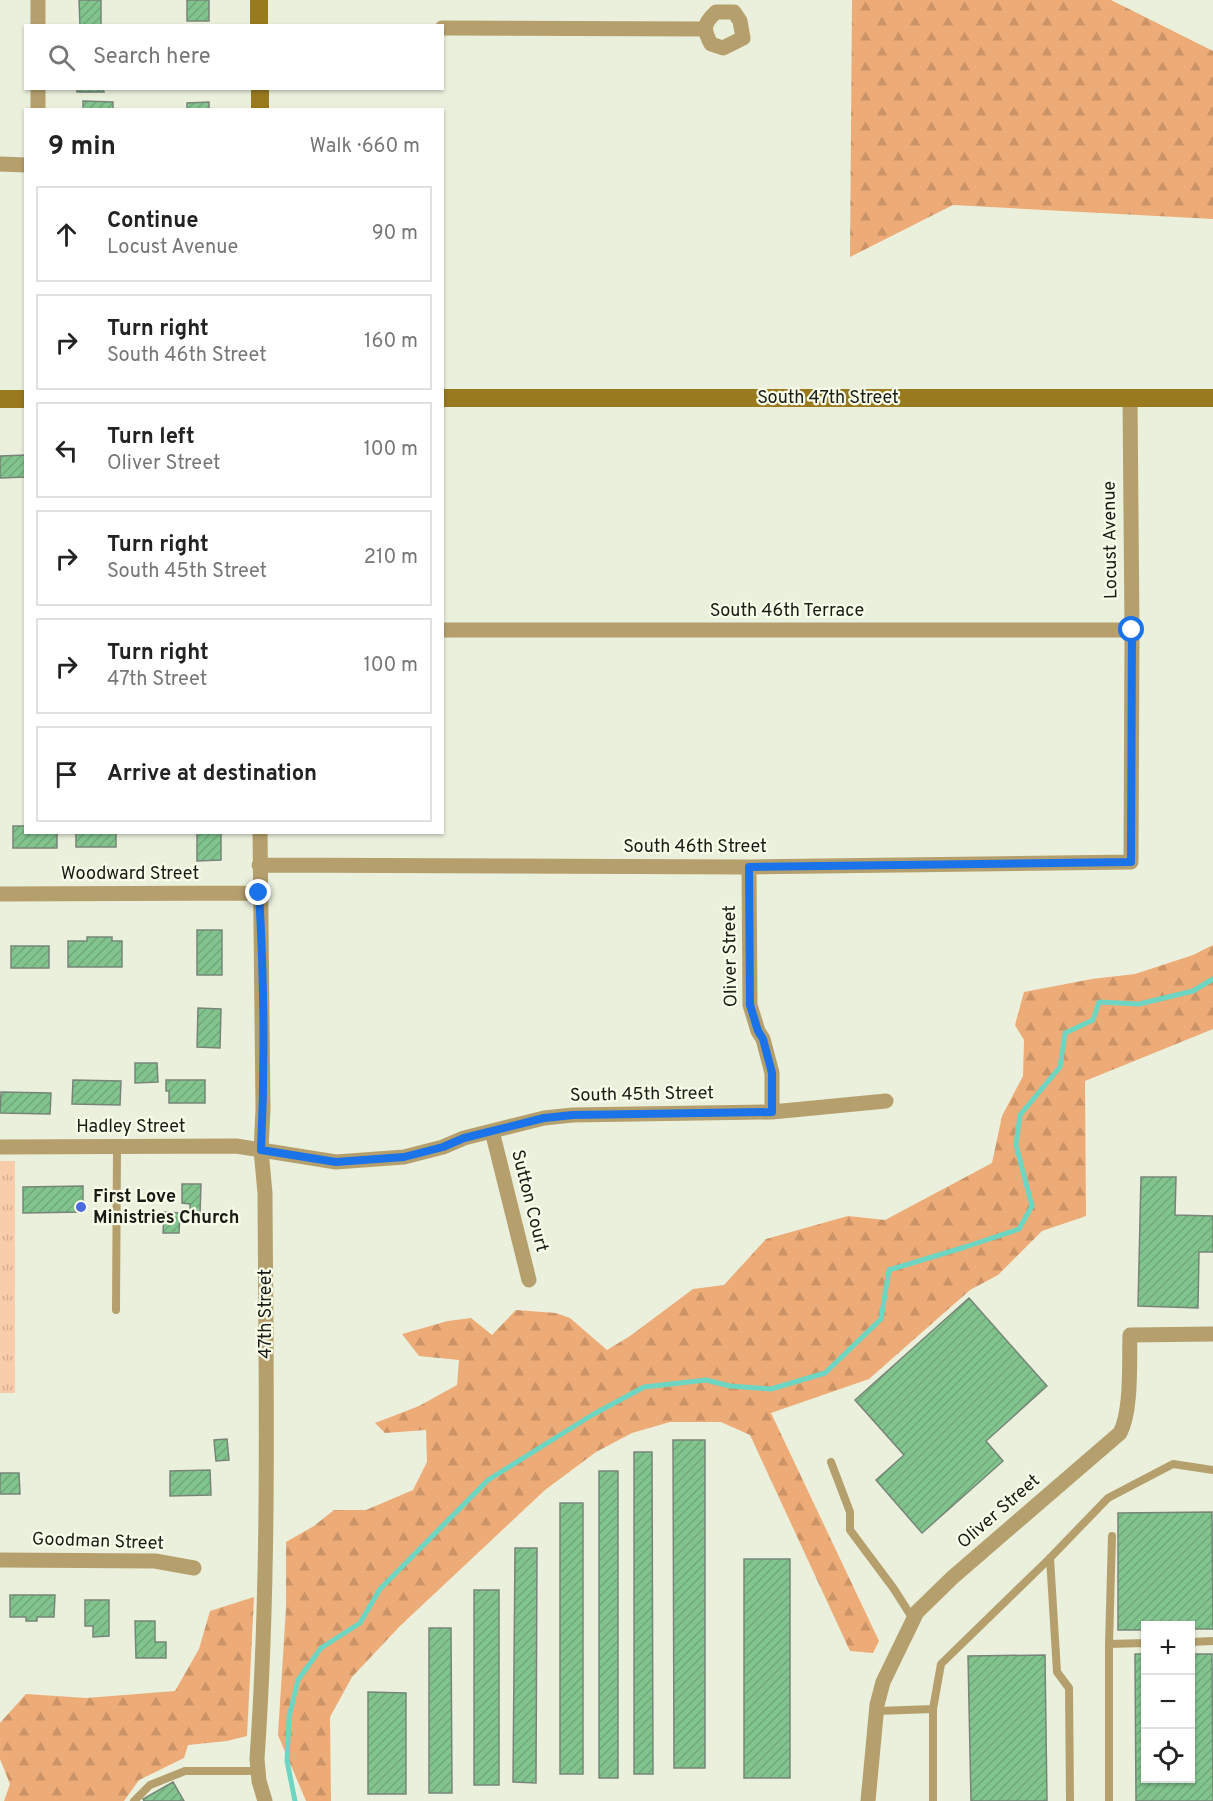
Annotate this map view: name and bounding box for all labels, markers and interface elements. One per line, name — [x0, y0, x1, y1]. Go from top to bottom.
search box — [24, 24, 444, 90]
icon: search — [45, 41, 78, 74]
text: Search here — [93, 44, 211, 71]
text: 9 min — [48, 131, 116, 164]
text: Walk · 660 m — [310, 134, 420, 160]
text: Continue — [107, 208, 198, 235]
icon: ahead — [50, 218, 83, 251]
text: 90 m — [372, 221, 418, 247]
text: Locust Avenue — [107, 235, 238, 261]
text: Turn right — [107, 316, 209, 343]
icon: right — [50, 326, 83, 359]
text: 160 m — [364, 329, 418, 355]
text: South 46th Street — [107, 343, 267, 369]
street label: South 47th Street — [757, 387, 899, 410]
text: Turn left — [107, 424, 195, 451]
icon: left — [50, 434, 83, 467]
text: 100 m — [363, 437, 418, 463]
text: Oliver Street — [107, 451, 221, 477]
street label: Locust Avenue — [1098, 481, 1124, 599]
text: Turn right — [107, 532, 209, 559]
icon: right — [50, 542, 83, 575]
text: 210 m — [364, 545, 418, 571]
text: South 45th Street — [107, 559, 267, 585]
street label: South 46th Terrace — [710, 600, 864, 623]
route start — [1118, 616, 1144, 642]
text: Turn right — [107, 640, 209, 667]
icon: right — [50, 650, 83, 683]
text: 100 m — [363, 653, 418, 679]
text: 47th Street — [107, 667, 207, 693]
icon: arrive — [50, 758, 83, 791]
text: Arrive at destination — [107, 761, 317, 788]
street label: South 46th Street — [623, 836, 767, 859]
street label: Woodward Street — [61, 863, 199, 886]
route end — [245, 879, 271, 905]
street label: Oliver Street — [719, 905, 743, 1007]
street label: South 45th Street — [570, 1082, 714, 1108]
street label: Hadley Street — [76, 1116, 186, 1139]
street label: Sutton Court — [505, 1148, 553, 1254]
place label: First Love Ministries Church — [93, 1186, 239, 1230]
marker: First Love Ministries Church — [74, 1200, 88, 1214]
street label: 47th Street — [255, 1269, 278, 1359]
street label: Oliver Street — [953, 1470, 1045, 1554]
street label: Goodman Street — [32, 1528, 164, 1556]
map controls — [1141, 1621, 1195, 1783]
button: + — [1141, 1621, 1195, 1675]
button: − — [1141, 1675, 1195, 1729]
button: locate — [1141, 1729, 1195, 1783]

